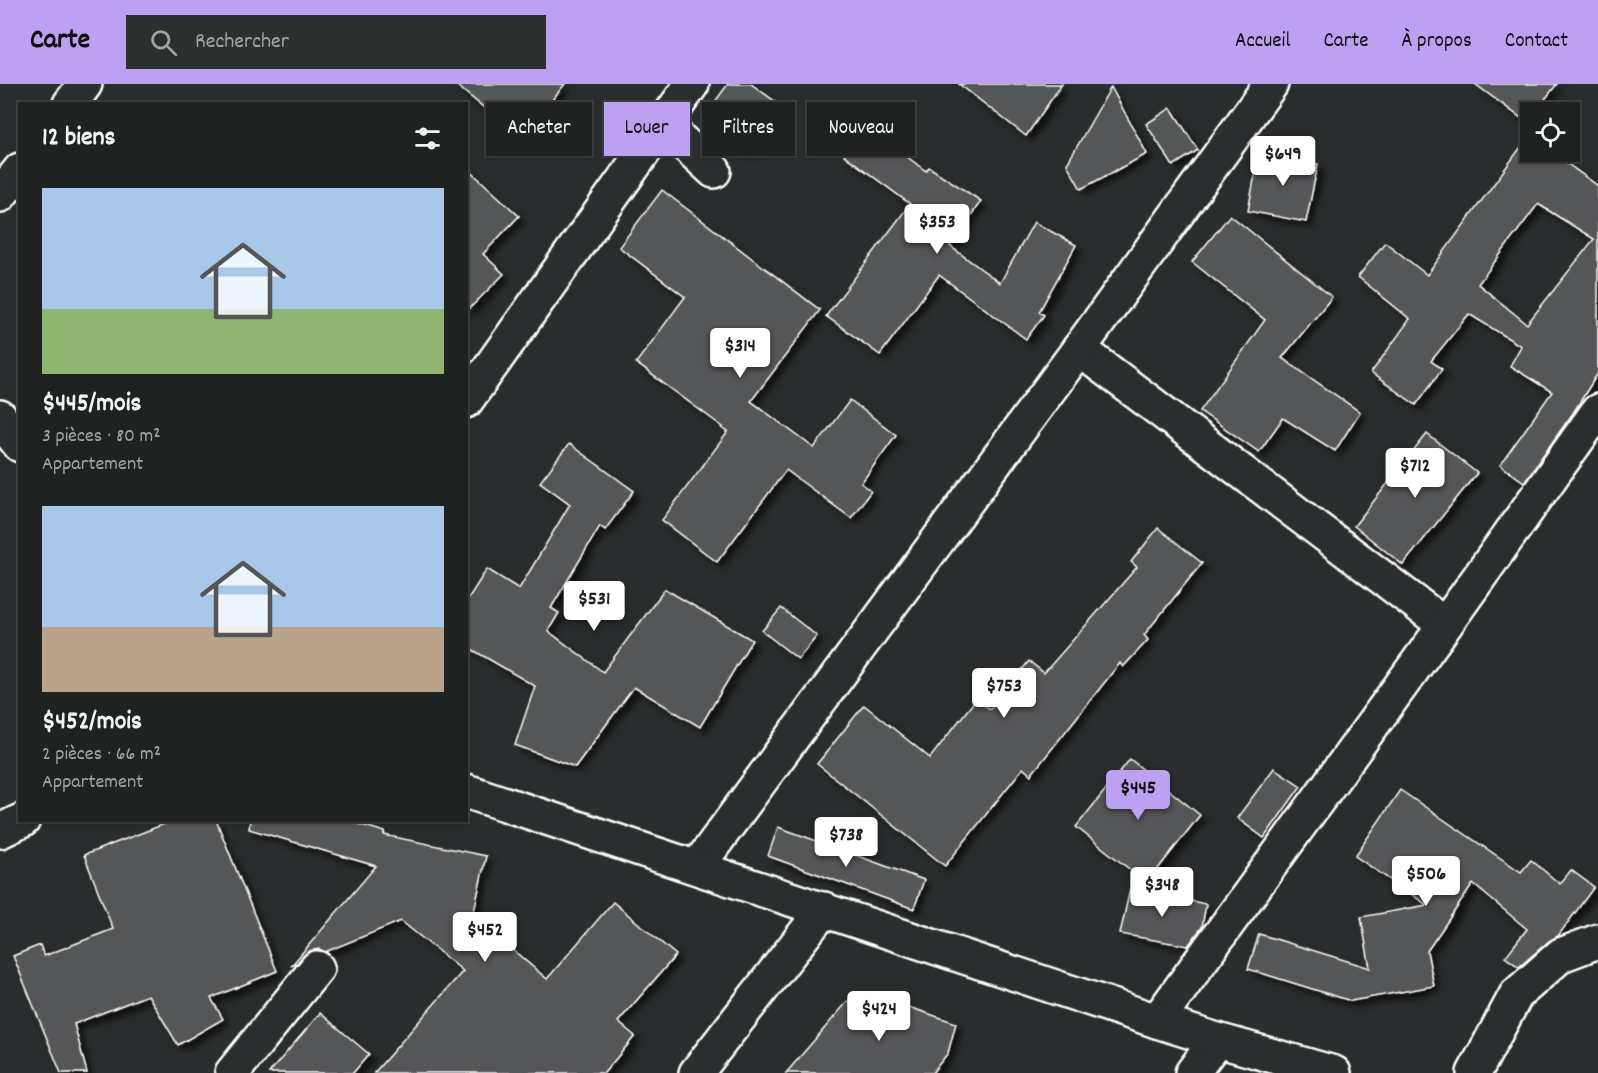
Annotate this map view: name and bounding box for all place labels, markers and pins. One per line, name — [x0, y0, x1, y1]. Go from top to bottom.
pin: $649 — [1247, 136, 1319, 187]
pin: $353 — [901, 204, 973, 255]
pin: $314 — [704, 328, 776, 379]
pin: $712 — [1379, 448, 1451, 499]
pin: $531 — [558, 581, 630, 632]
pin: $753 — [968, 668, 1040, 719]
pin: $445 — [1102, 770, 1174, 821]
pin: $738 — [810, 817, 882, 868]
pin: $506 — [1390, 856, 1462, 907]
pin: $348 — [1126, 867, 1198, 918]
pin: $452 — [449, 912, 521, 963]
pin: $424 — [843, 991, 915, 1042]

